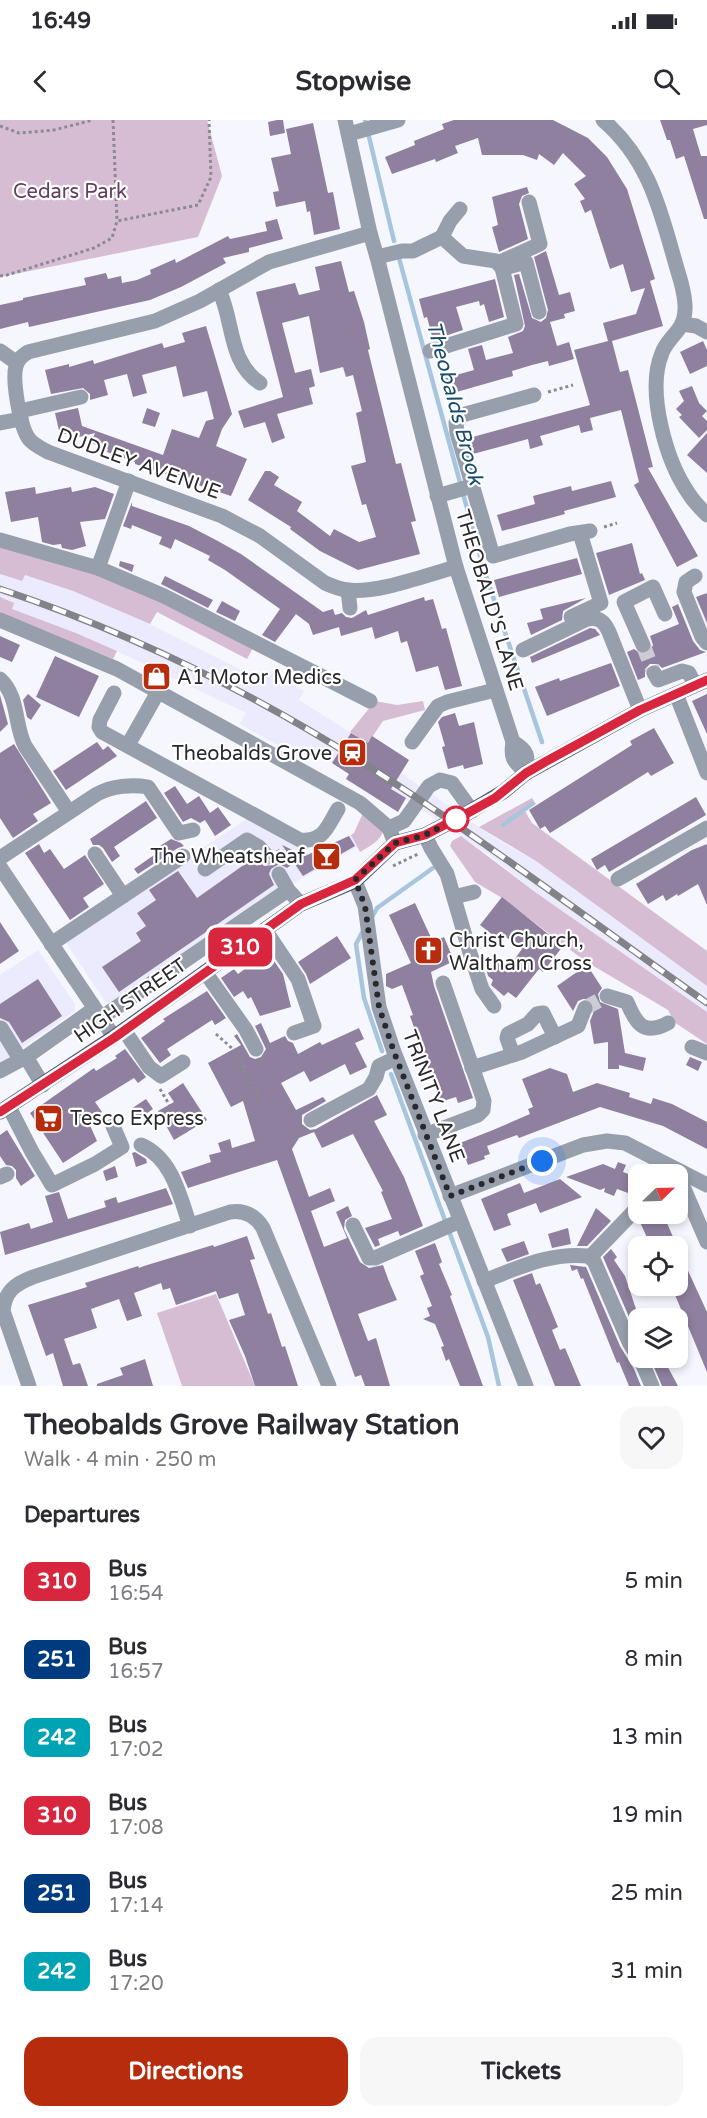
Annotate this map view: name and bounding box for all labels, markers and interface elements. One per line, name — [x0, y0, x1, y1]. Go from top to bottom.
text: 16:49 — [30, 8, 91, 34]
icon: back — [24, 65, 57, 98]
text: Stopwise — [296, 65, 411, 98]
icon: search — [650, 65, 683, 98]
park label: Cedars Park — [13, 180, 127, 204]
water label: Theobalds Brook — [421, 319, 489, 489]
street label: DUDLEY AVENUE — [54, 423, 224, 505]
street label: THEOBALD'S LANE — [450, 507, 528, 694]
shop icon: A1 Motor Medics — [140, 661, 172, 693]
place label: A1 Motor Medics — [177, 666, 342, 690]
station icon: Theobalds Grove — [337, 737, 369, 769]
place label: Theobalds Grove — [172, 742, 332, 766]
unlabelled marker — [443, 806, 469, 832]
bar icon: The Wheatsheaf — [310, 840, 342, 872]
place label: The Wheatsheaf — [150, 845, 305, 869]
line badge: 310 — [206, 928, 274, 966]
place label: Christ Church, Waltham Cross — [449, 929, 592, 976]
text: 310 — [220, 935, 260, 960]
church icon: Christ Church, Waltham Cross — [412, 935, 444, 967]
street label: HIGH STREET — [70, 953, 192, 1048]
street label: TRINITY LANE — [397, 1027, 469, 1166]
supermarket icon: Tesco Express — [33, 1102, 65, 1134]
place label: Tesco Express — [70, 1107, 204, 1131]
your location — [527, 1146, 557, 1176]
north arrow — [628, 1164, 688, 1224]
map controls — [628, 1164, 688, 1368]
button: locate — [628, 1236, 688, 1296]
button: layers — [628, 1308, 688, 1368]
button: heart — [620, 1406, 683, 1469]
text: Theobalds Grove Railway Station — [24, 1408, 460, 1442]
text: Walk · 4 min · 250 m — [24, 1448, 216, 1472]
text: Departures — [24, 1502, 140, 1528]
text: Bus — [108, 1556, 147, 1582]
text: 5 min — [624, 1568, 683, 1594]
text: 310 — [37, 1569, 77, 1594]
text: 16:54 — [108, 1582, 163, 1606]
text: Bus — [108, 1634, 147, 1660]
text: 8 min — [624, 1646, 683, 1672]
text: 251 — [37, 1647, 77, 1672]
text: 16:57 — [108, 1660, 163, 1684]
text: Bus — [108, 1712, 147, 1738]
text: 13 min — [611, 1724, 683, 1750]
text: 242 — [37, 1725, 77, 1750]
text: 17:02 — [108, 1738, 163, 1762]
text: Bus — [108, 1790, 147, 1816]
text: 19 min — [611, 1802, 683, 1828]
text: 310 — [37, 1803, 77, 1828]
text: 17:08 — [108, 1816, 163, 1840]
text: Bus — [108, 1868, 147, 1894]
text: 25 min — [611, 1880, 683, 1906]
text: 251 — [37, 1881, 77, 1906]
text: 17:14 — [108, 1894, 163, 1918]
text: Bus — [108, 1946, 147, 1972]
text: 31 min — [611, 1958, 683, 1984]
text: 242 — [37, 1959, 77, 1984]
text: 17:20 — [108, 1972, 163, 1996]
button: Directions — [24, 2037, 348, 2106]
button: Tickets — [360, 2037, 683, 2106]

